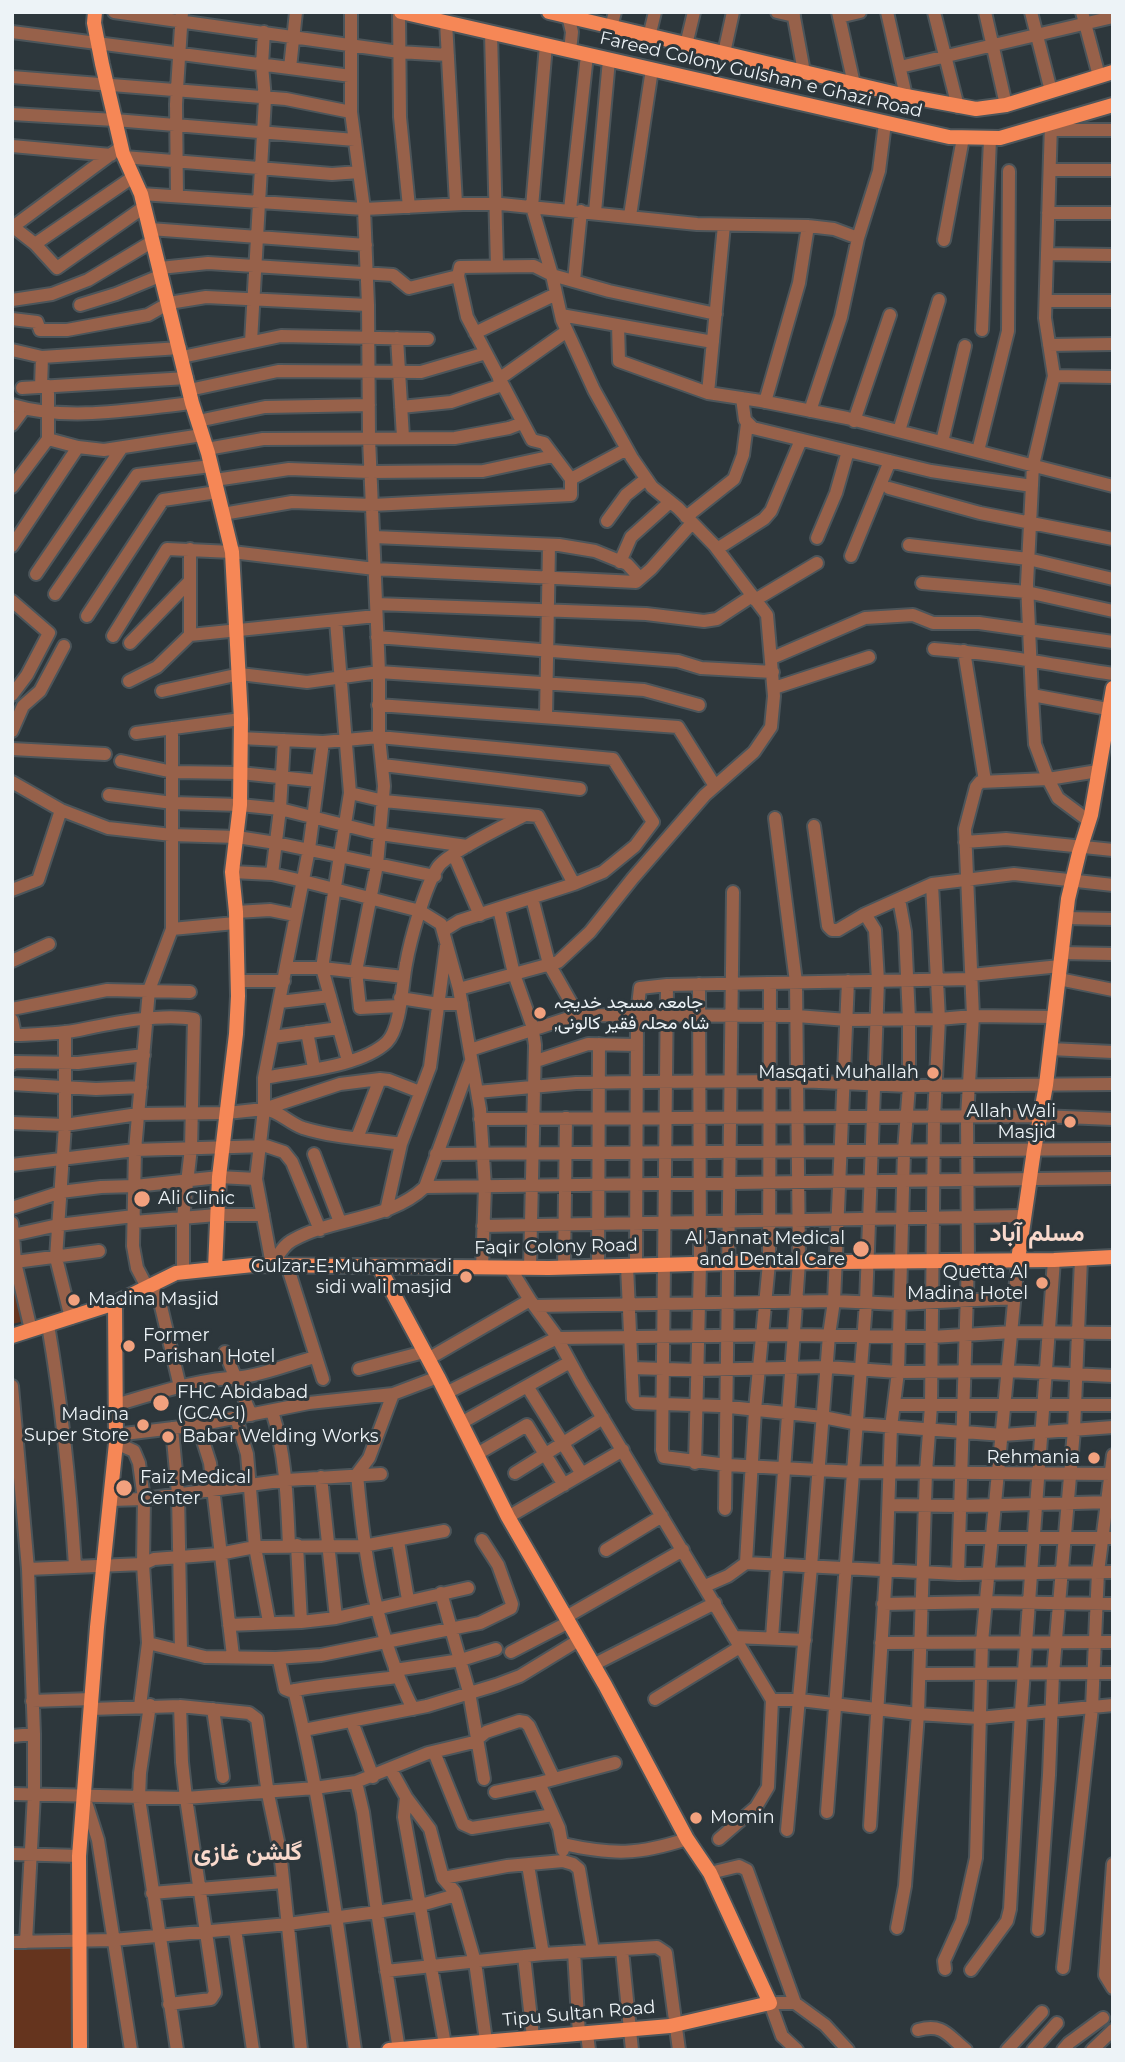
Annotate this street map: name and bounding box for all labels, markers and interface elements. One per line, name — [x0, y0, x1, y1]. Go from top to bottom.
street label: Fareed Colony Gulshan e Ghazi Road — [597, 27, 925, 123]
place label: جامعہ مسجد خدیجہ ,شاہ محلہ فقیر کالونی — [554, 992, 709, 1034]
marker: جامعہ مسجد خدیجہ ,شاہ محلہ فقیر کالونی — [532, 1005, 548, 1021]
place label: Masqati Muhallah — [758, 1062, 919, 1084]
marker: Masqati Muhallah — [925, 1065, 941, 1081]
place label: Allah Wali Masjid — [967, 1101, 1056, 1144]
marker: Allah Wali Masjid — [1062, 1114, 1078, 1130]
place label: Ali Clinic — [158, 1188, 235, 1210]
marker: Ali Clinic — [132, 1189, 152, 1209]
district label: مسلم آباد — [989, 1220, 1085, 1248]
place label: Al Jannat Medical and Dental Care — [685, 1228, 845, 1270]
street label: Faqir Colony Road — [474, 1235, 638, 1259]
marker: Al Jannat Medical and Dental Care — [851, 1239, 871, 1259]
place label: Gulzar-E-Muhammadi sidi wali masjid — [251, 1256, 452, 1298]
place label: Quetta Al Madina Hotel — [907, 1262, 1028, 1304]
marker: Gulzar-E-Muhammadi sidi wali masjid — [458, 1269, 474, 1285]
marker: Quetta Al Madina Hotel — [1034, 1275, 1050, 1291]
place label: Madina Masjid — [88, 1289, 219, 1311]
marker: Madina Masjid — [66, 1292, 82, 1308]
place label: Former Parishan Hotel — [143, 1325, 275, 1368]
marker: Former Parishan Hotel — [121, 1338, 137, 1354]
place label: FHC Abidabad (GCACI) — [177, 1382, 308, 1424]
marker: FHC Abidabad (GCACI) — [151, 1393, 171, 1413]
place label: Madina Super Store — [24, 1404, 129, 1446]
marker: Madina Super Store — [135, 1417, 151, 1433]
place label: Babar Welding Works — [182, 1426, 379, 1448]
marker: Babar Welding Works — [160, 1429, 176, 1445]
place label: Rehmania — [987, 1447, 1080, 1469]
marker: Rehmania — [1086, 1450, 1102, 1466]
place label: Faiz Medical Center — [140, 1467, 251, 1510]
marker: Faiz Medical Center — [114, 1478, 134, 1498]
place label: Momin — [710, 1807, 775, 1829]
marker: Momin — [688, 1810, 704, 1826]
district label: گلشن غازی — [194, 1839, 302, 1867]
street label: Tipu Sultan Road — [502, 1997, 656, 2031]

